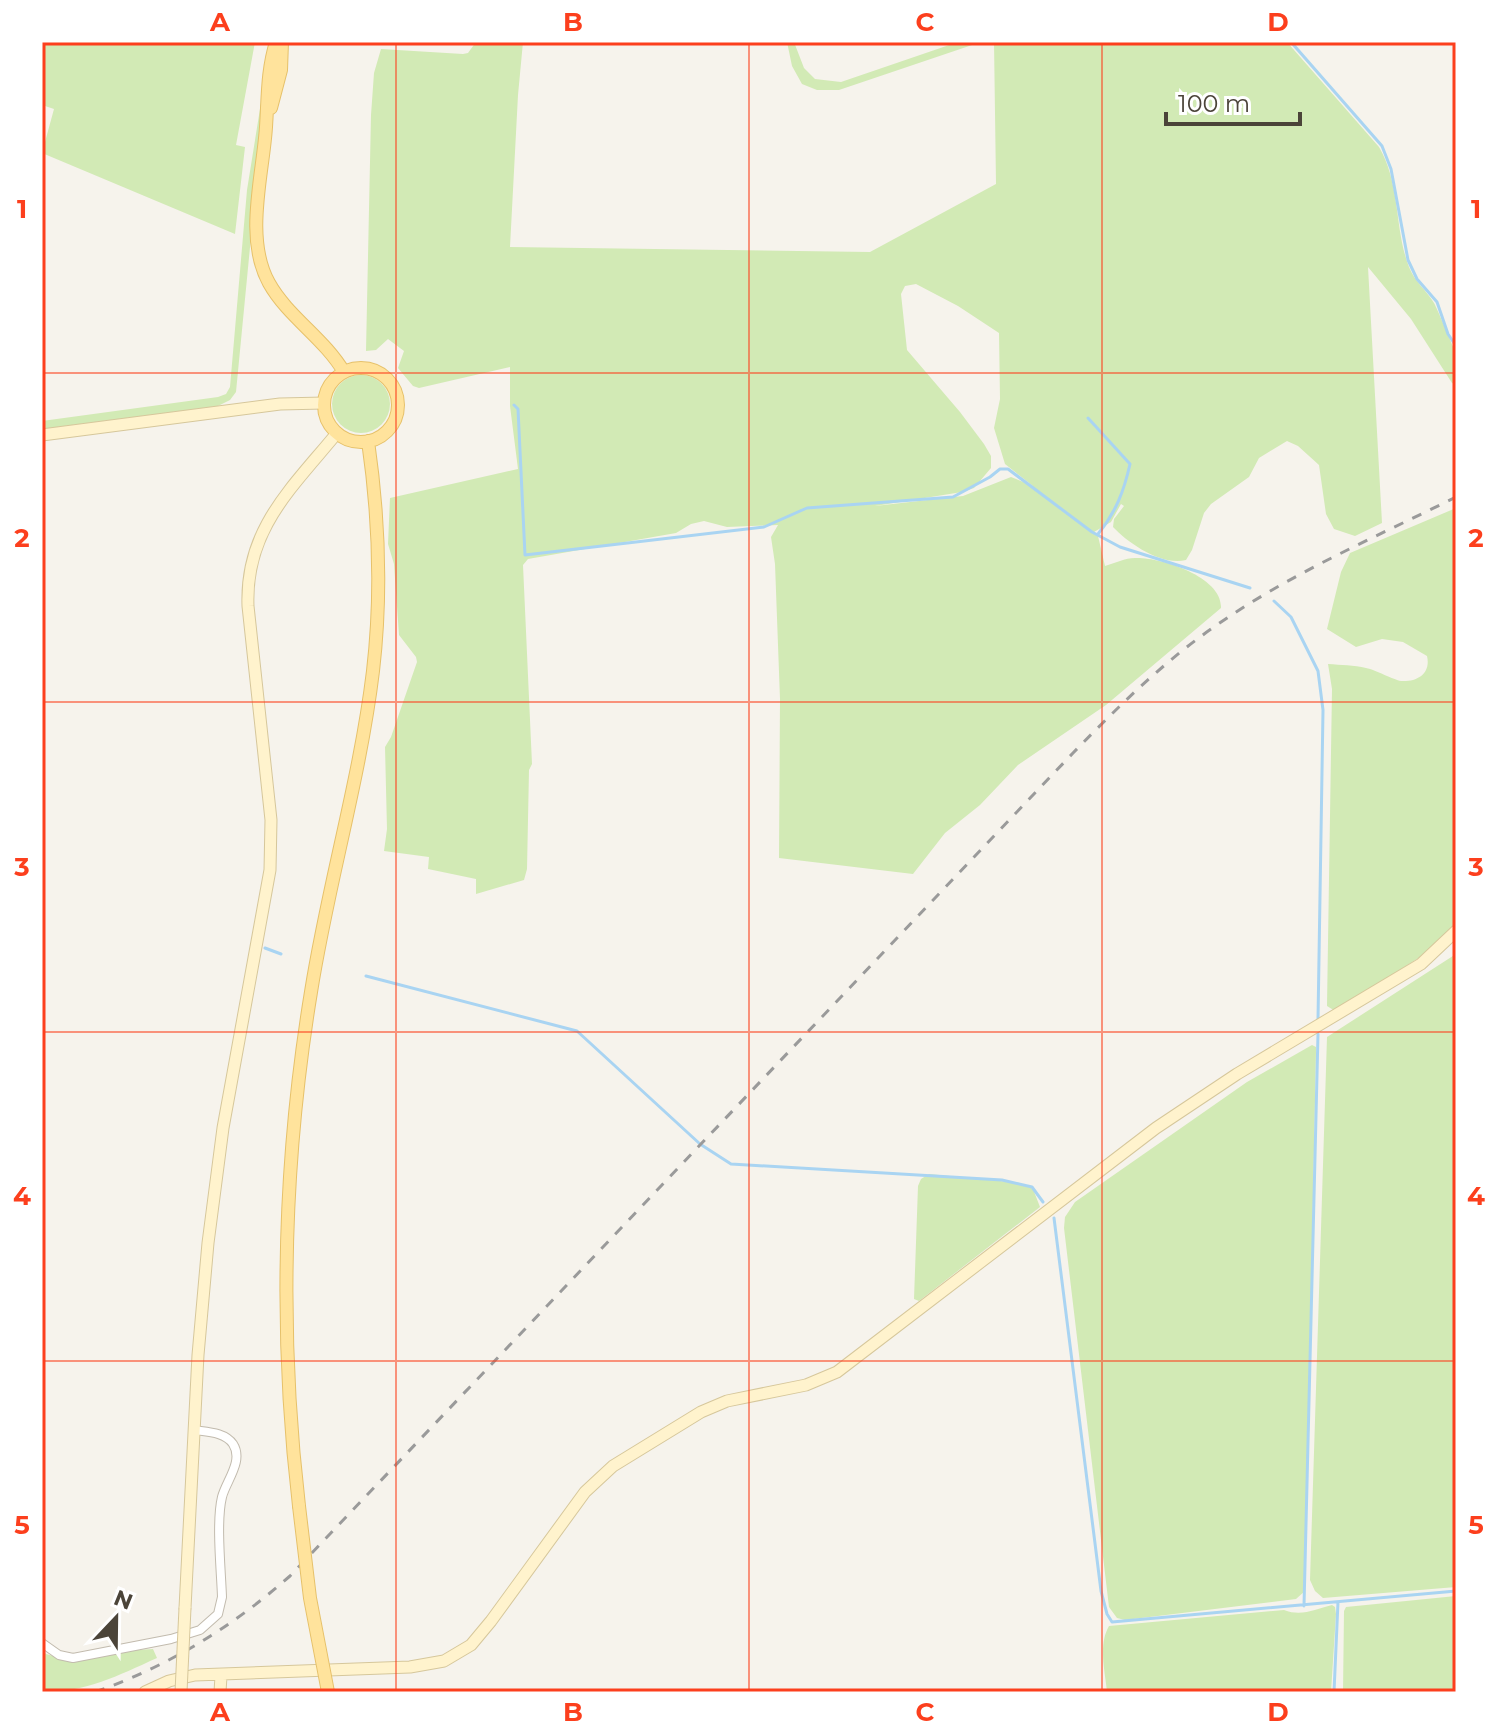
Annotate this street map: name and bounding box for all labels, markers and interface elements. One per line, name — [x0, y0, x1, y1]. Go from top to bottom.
text: A — [209, 6, 231, 38]
text: B — [563, 6, 583, 38]
text: C — [916, 6, 935, 38]
text: D — [1267, 6, 1289, 38]
scale bar — [1166, 76, 1300, 126]
text: 100 m — [1178, 89, 1250, 118]
text: 1 — [17, 193, 27, 225]
text: 1 — [1471, 193, 1481, 225]
text: 2 — [14, 522, 30, 554]
text: 2 — [1468, 522, 1484, 554]
text: 3 — [13, 851, 30, 883]
text: 3 — [1467, 851, 1484, 883]
text: 4 — [13, 1180, 31, 1212]
text: 4 — [1467, 1180, 1485, 1212]
text: 5 — [14, 1509, 30, 1541]
text: 5 — [1468, 1509, 1484, 1541]
north arrow — [76, 1578, 156, 1658]
text: N — [110, 1584, 137, 1616]
text: A — [209, 1696, 231, 1728]
text: B — [563, 1696, 583, 1728]
text: C — [916, 1696, 935, 1728]
text: D — [1267, 1696, 1289, 1728]

